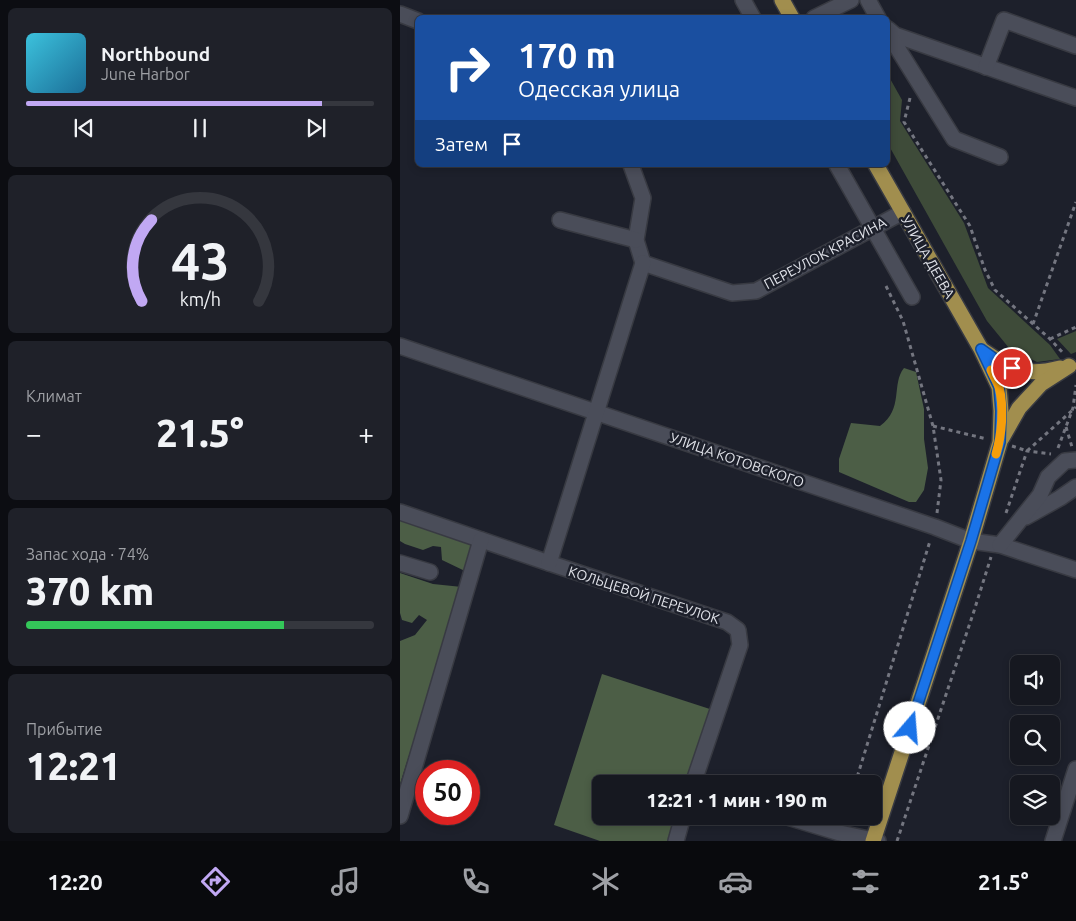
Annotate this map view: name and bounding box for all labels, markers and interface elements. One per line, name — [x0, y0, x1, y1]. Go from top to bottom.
icon: right — [435, 35, 500, 100]
text: 170 m — [518, 35, 616, 75]
text: Northbound — [101, 43, 210, 65]
text: June Harbor — [101, 65, 190, 83]
text: Одесская улица — [518, 76, 680, 101]
icon: previous — [70, 114, 98, 142]
icon: pause — [186, 114, 214, 142]
icon: next — [302, 114, 330, 142]
icon: arrive — [498, 130, 526, 158]
text: Затем — [435, 133, 488, 155]
street label: УЛИЦА ДЕЕВА — [898, 213, 958, 301]
street label: ПЕРЕУЛОК КРАСИНА — [761, 214, 889, 292]
text: 43 — [171, 232, 229, 290]
text: km/h — [179, 289, 221, 309]
pin — [991, 347, 1033, 389]
icon: arrive — [998, 354, 1026, 382]
text: Климат — [26, 387, 82, 405]
text: 21.5° — [156, 412, 244, 454]
text: − — [26, 418, 42, 449]
text: + — [358, 418, 374, 449]
street label: УЛИЦА КОТОВСКОГО — [668, 430, 806, 491]
text: Запас хода · 74% — [26, 545, 149, 563]
street label: КОЛЬЦЕВОЙ ПЕРЕУЛОК — [566, 562, 722, 627]
text: 370 km — [26, 570, 154, 612]
map controls — [1010, 655, 1060, 825]
button: sound — [1010, 655, 1060, 705]
position arrow — [883, 701, 935, 753]
button: search — [1010, 715, 1060, 765]
text: Прибытие — [26, 720, 103, 738]
text: 12:21 — [26, 745, 121, 787]
speed limit sign: 50 — [415, 760, 480, 825]
button: layers — [1010, 775, 1060, 825]
text: 12:21 · 1 мин · 190 m — [647, 789, 827, 811]
icon: directions — [198, 864, 233, 899]
icon: music — [328, 864, 363, 899]
icon: phone — [458, 864, 493, 899]
icon: climate — [588, 864, 623, 899]
icon: car — [718, 864, 753, 899]
icon: filters — [848, 864, 883, 899]
text: 12:20 — [48, 869, 103, 894]
text: 21.5° — [978, 869, 1028, 894]

